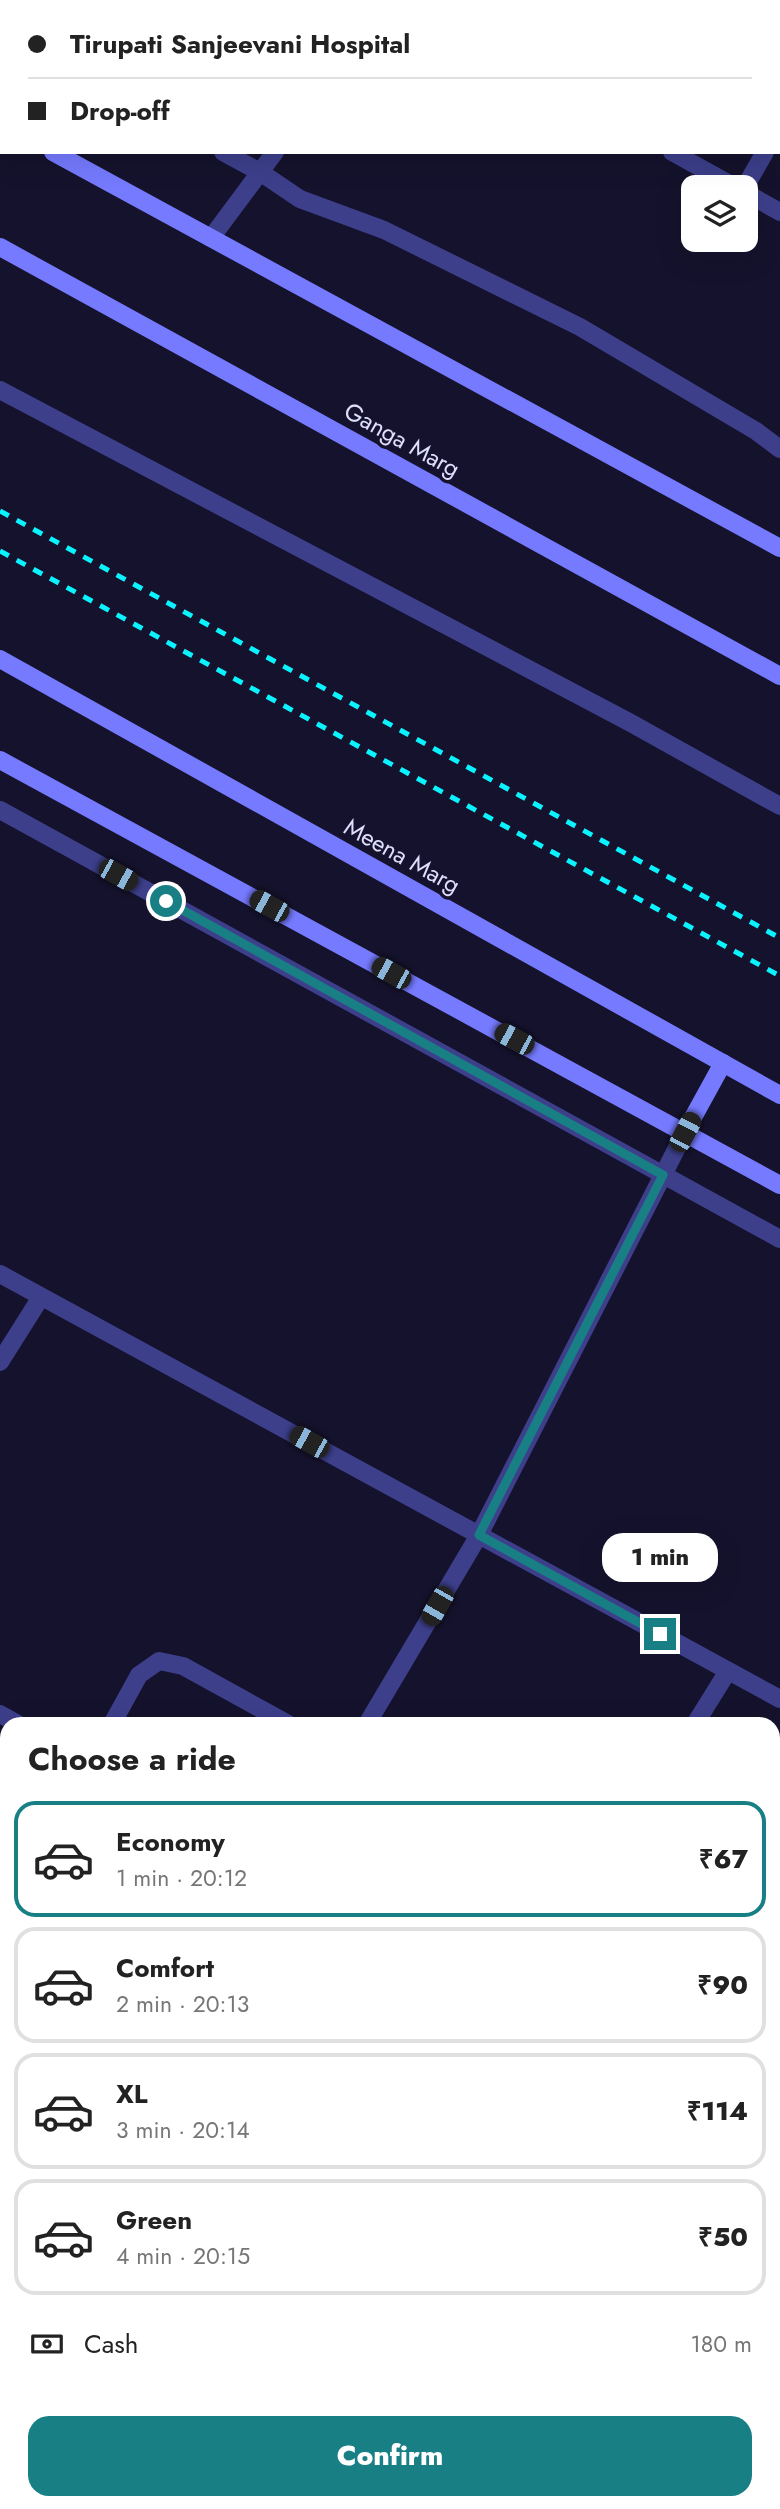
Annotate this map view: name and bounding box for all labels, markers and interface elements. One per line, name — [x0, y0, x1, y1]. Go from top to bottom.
text: Tirupati Sanjeevani Hospital — [70, 25, 410, 63]
text: Drop-off — [70, 92, 170, 130]
map controls — [681, 175, 758, 252]
button: layers — [681, 175, 758, 252]
street label: Ganga Marg — [338, 393, 467, 486]
street label: Meena Marg — [338, 809, 467, 902]
car — [95, 856, 142, 894]
route start — [150, 885, 182, 917]
car — [246, 887, 293, 925]
car — [368, 954, 415, 992]
car — [491, 1020, 538, 1058]
car — [666, 1109, 705, 1155]
car — [286, 1423, 333, 1461]
callout: 1 min — [602, 1532, 718, 1582]
text: 1 min — [631, 1540, 689, 1574]
car — [418, 1583, 457, 1629]
route end — [644, 1618, 676, 1650]
text: Choose a ride — [28, 1736, 236, 1782]
text: Economy — [116, 1823, 225, 1861]
icon: car — [32, 1828, 95, 1891]
text: ₹67 — [699, 1840, 748, 1878]
text: 1 min · 20:12 — [116, 1861, 247, 1895]
text: Comfort — [116, 1949, 214, 1987]
icon: car — [32, 1954, 95, 2017]
text: ₹90 — [697, 1966, 748, 2004]
text: 2 min · 20:13 — [116, 1987, 249, 2021]
text: XL — [116, 2075, 148, 2113]
icon: car — [32, 2080, 95, 2143]
text: ₹114 — [687, 2092, 748, 2130]
text: 3 min · 20:14 — [116, 2113, 250, 2147]
text: Green — [116, 2201, 192, 2239]
icon: car — [32, 2206, 95, 2269]
text: ₹50 — [698, 2218, 748, 2256]
text: 4 min · 20:15 — [116, 2239, 250, 2273]
icon: cash — [28, 2325, 66, 2363]
text: Cash — [84, 2325, 138, 2363]
text: 180 m — [690, 2327, 752, 2361]
button: Confirm — [28, 2416, 752, 2496]

